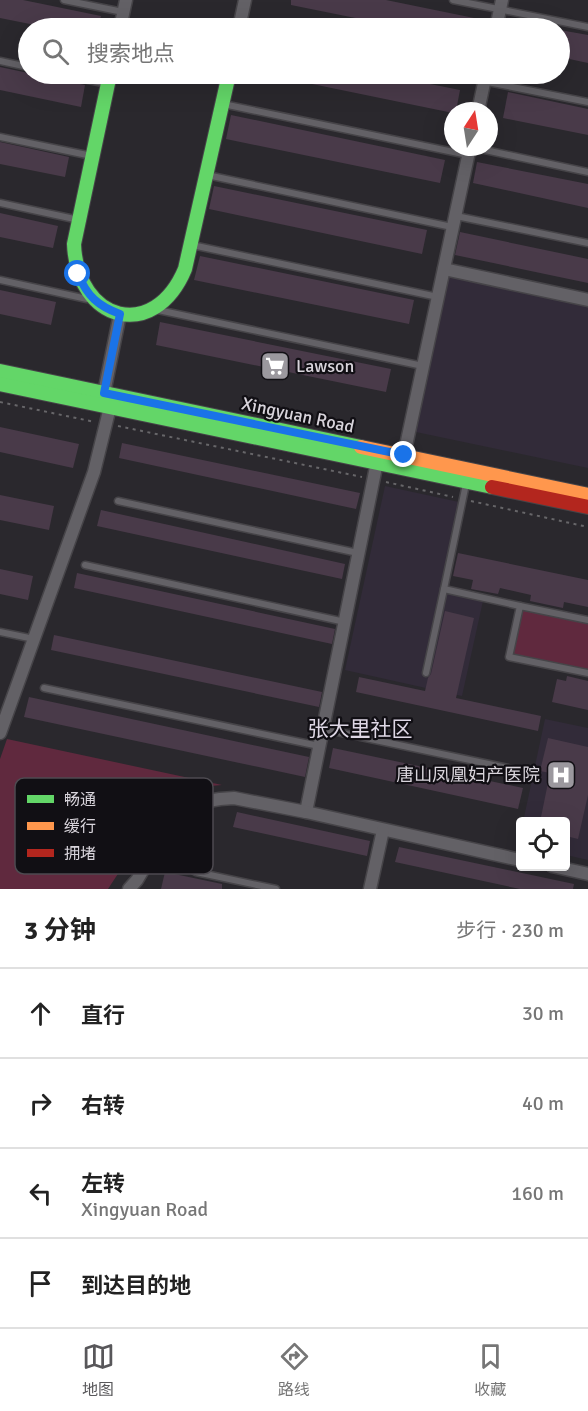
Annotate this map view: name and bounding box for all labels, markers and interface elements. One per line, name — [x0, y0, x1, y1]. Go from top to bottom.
search box — [18, 18, 570, 84]
icon: search — [39, 35, 72, 68]
text: 搜索地点 — [87, 40, 175, 67]
north arrow — [444, 102, 498, 156]
route start — [64, 260, 90, 286]
supermarket icon: Lawson — [259, 350, 291, 382]
place label: Lawson — [296, 355, 354, 377]
street label: Xingyuan Road — [240, 392, 356, 438]
route end — [390, 441, 416, 467]
district label: 张大里社区 — [308, 716, 413, 742]
hospital icon: 唐山凤凰妇产医院 — [545, 759, 577, 791]
place label: 唐山凤凰妇产医院 — [396, 764, 540, 786]
legend — [15, 778, 213, 874]
text: 畅通 — [64, 790, 96, 810]
text: 缓行 — [64, 817, 96, 837]
map controls — [516, 817, 570, 871]
button: locate — [516, 817, 570, 871]
text: 拥堵 — [64, 844, 96, 864]
text: 3 分钟 — [24, 915, 96, 947]
text: 步行 · 230 m — [456, 918, 564, 943]
icon: ahead — [24, 997, 57, 1030]
text: 30 m — [522, 1001, 564, 1026]
text: 直行 — [81, 1002, 125, 1029]
icon: right — [24, 1087, 57, 1120]
text: 40 m — [522, 1091, 564, 1116]
text: 右转 — [81, 1092, 125, 1119]
text: 左转 — [81, 1170, 125, 1197]
icon: left — [24, 1177, 57, 1210]
text: 160 m — [511, 1181, 564, 1206]
text: Xingyuan Road — [81, 1197, 208, 1222]
icon: arrive — [24, 1267, 57, 1300]
text: 到达目的地 — [81, 1272, 191, 1299]
tab: 地图 — [82, 1340, 115, 1400]
tab: 路线 — [278, 1340, 311, 1400]
tab: 收藏 — [474, 1340, 507, 1400]

